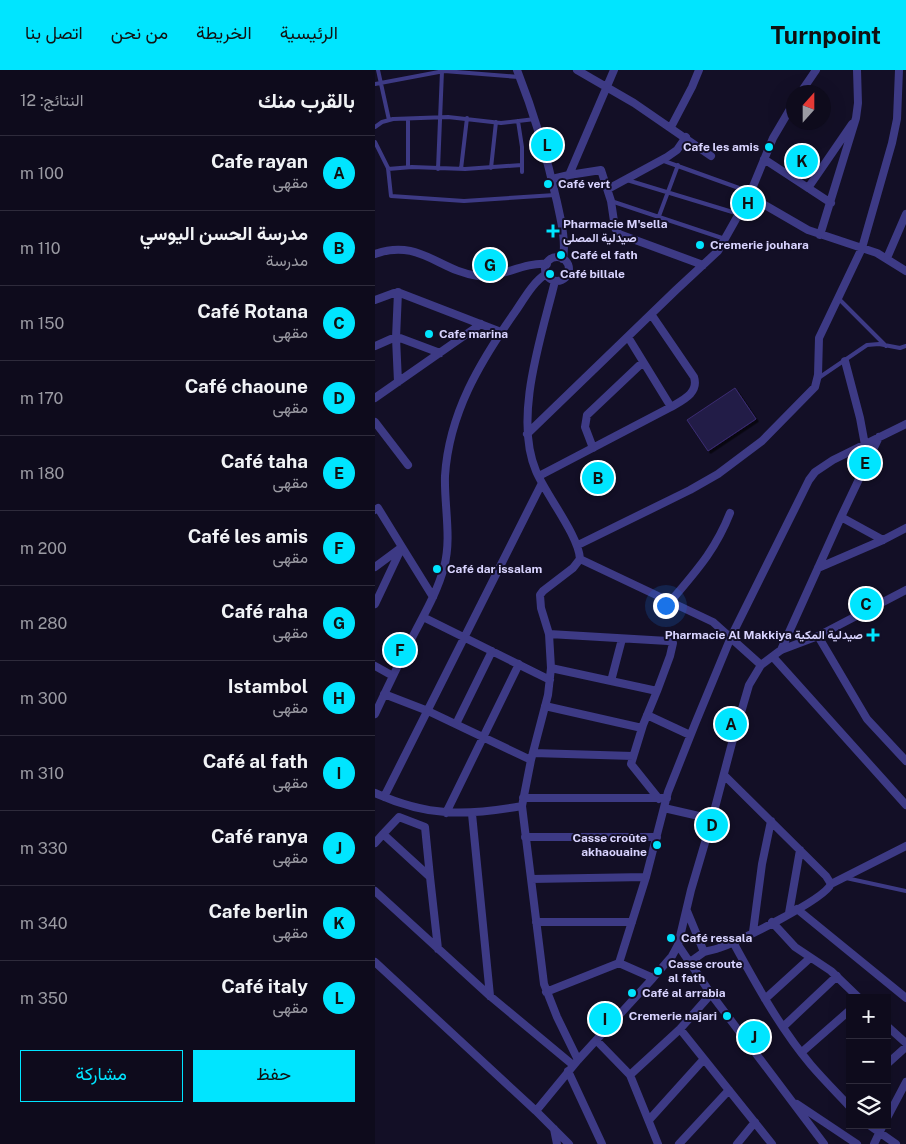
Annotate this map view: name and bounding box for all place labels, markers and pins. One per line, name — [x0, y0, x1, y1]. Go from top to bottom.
pin: L — [531, 126, 563, 164]
place label: Cafe les amis — [683, 140, 759, 154]
marker: Cafe les amis — [763, 141, 775, 153]
pin: K — [786, 142, 818, 180]
place label: Café vert — [558, 177, 610, 191]
marker: Café vert — [542, 178, 554, 190]
pin: H — [732, 184, 764, 222]
place label: Pharmacie M'sella صيدلية المصلى — [563, 217, 668, 245]
marker: Pharmacie M'sella صيدلية المصلى — [547, 225, 559, 237]
place label: Cremerie jouhara — [710, 238, 809, 252]
marker: Cremerie jouhara — [694, 239, 706, 251]
pin: G — [474, 246, 506, 284]
place label: Café el fath — [571, 248, 638, 262]
marker: Café el fath — [555, 249, 567, 261]
place label: Café billale — [560, 267, 625, 281]
marker: Café billale — [544, 268, 556, 280]
place label: Cafe marina — [439, 327, 508, 341]
marker: Cafe marina — [423, 328, 435, 340]
pin: E — [849, 444, 881, 482]
pin: B — [582, 459, 614, 497]
place label: Café dar issalam — [447, 562, 542, 576]
marker: Café dar issalam — [431, 563, 443, 575]
pin: C — [850, 585, 882, 623]
place label: Pharmacie Al Makkiya صيدلية المكية — [665, 628, 863, 642]
marker: Pharmacie Al Makkiya صيدلية المكية — [867, 629, 879, 641]
pin: F — [384, 631, 416, 669]
pin: A — [715, 705, 747, 743]
pin: D — [696, 806, 728, 844]
place label: Casse croûte akhaouaine — [573, 831, 647, 859]
marker: Casse croûte akhaouaine — [651, 839, 663, 851]
place label: Café ressala — [681, 931, 753, 945]
marker: Café ressala — [665, 932, 677, 944]
place label: Casse croute al fath — [668, 957, 743, 985]
marker: Casse croute al fath — [652, 965, 664, 977]
place label: Café al arrabia — [642, 986, 726, 1000]
marker: Café al arrabia — [626, 987, 638, 999]
pin: I — [589, 1000, 621, 1038]
place label: Cremerie najari — [629, 1009, 717, 1023]
marker: Cremerie najari — [721, 1010, 733, 1022]
pin: J — [738, 1018, 770, 1056]

